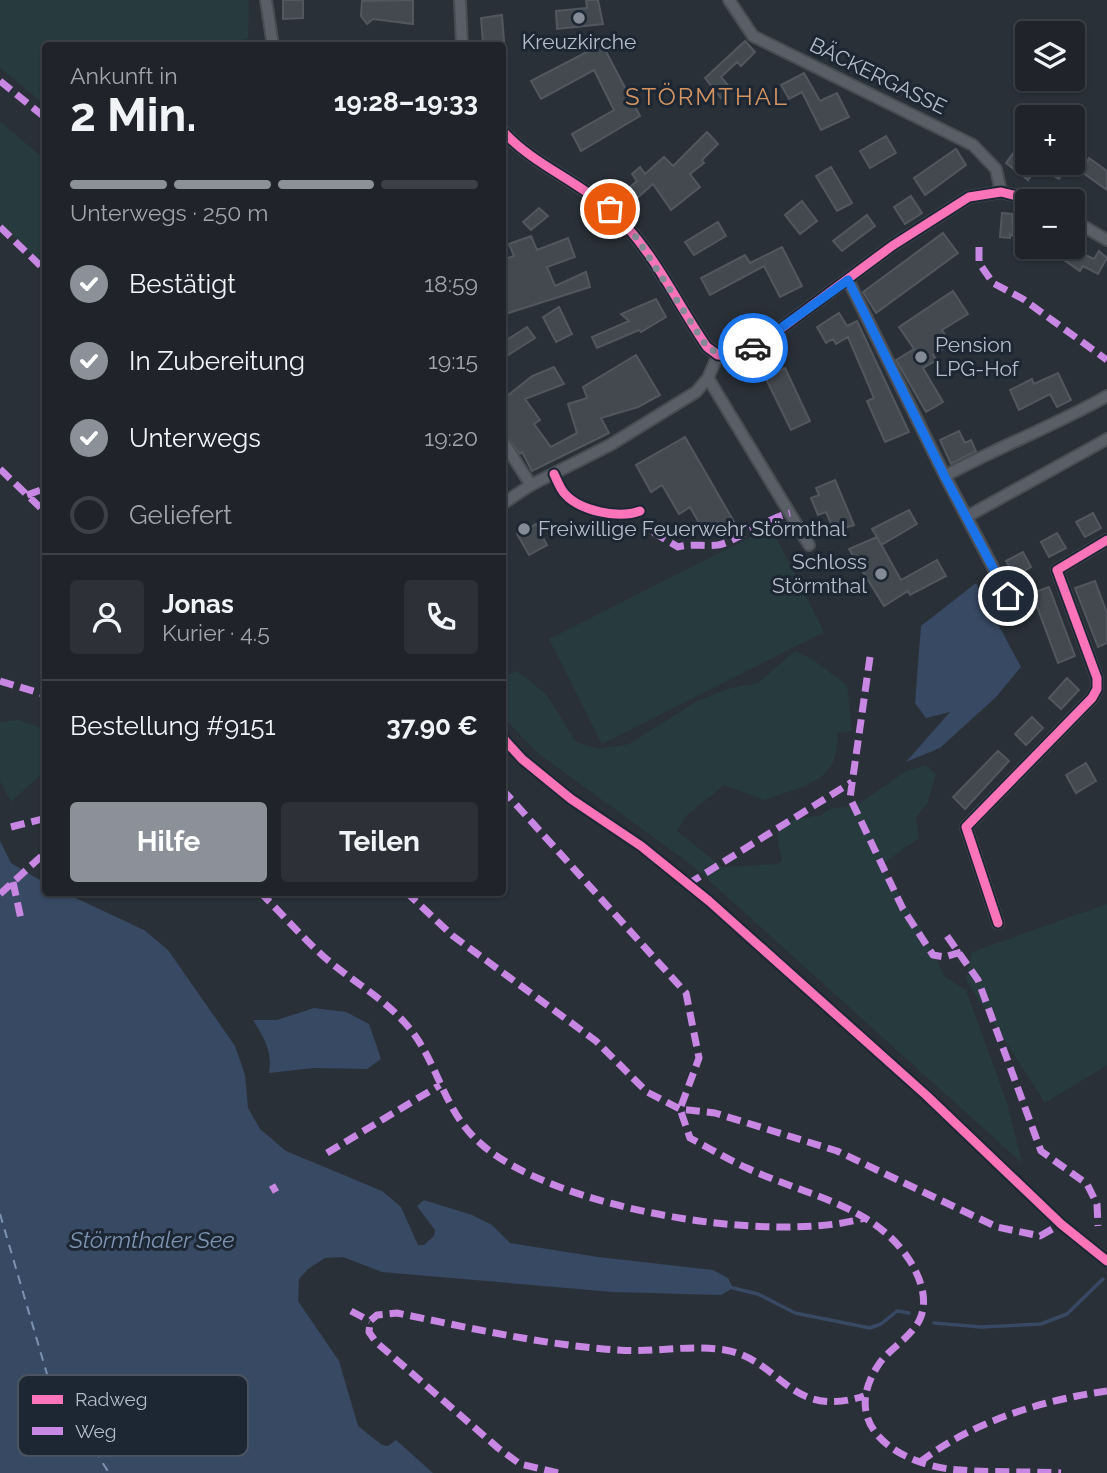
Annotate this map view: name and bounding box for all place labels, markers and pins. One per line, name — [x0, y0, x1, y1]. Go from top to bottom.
marker: Kreuzkirche — [571, 10, 587, 26]
place label: Kreuzkirche — [522, 29, 636, 54]
pin — [580, 179, 640, 239]
place label: Pension LPG-Hof — [935, 332, 1020, 381]
marker: Pension LPG-Hof — [913, 349, 929, 365]
place label: Freiwillige Feuerwehr Störmthal — [538, 516, 847, 541]
marker: Freiwillige Feuerwehr Störmthal — [516, 521, 532, 537]
place label: Schloss Störmthal — [772, 549, 867, 598]
marker: Schloss Störmthal — [873, 566, 889, 582]
pin — [978, 566, 1038, 626]

